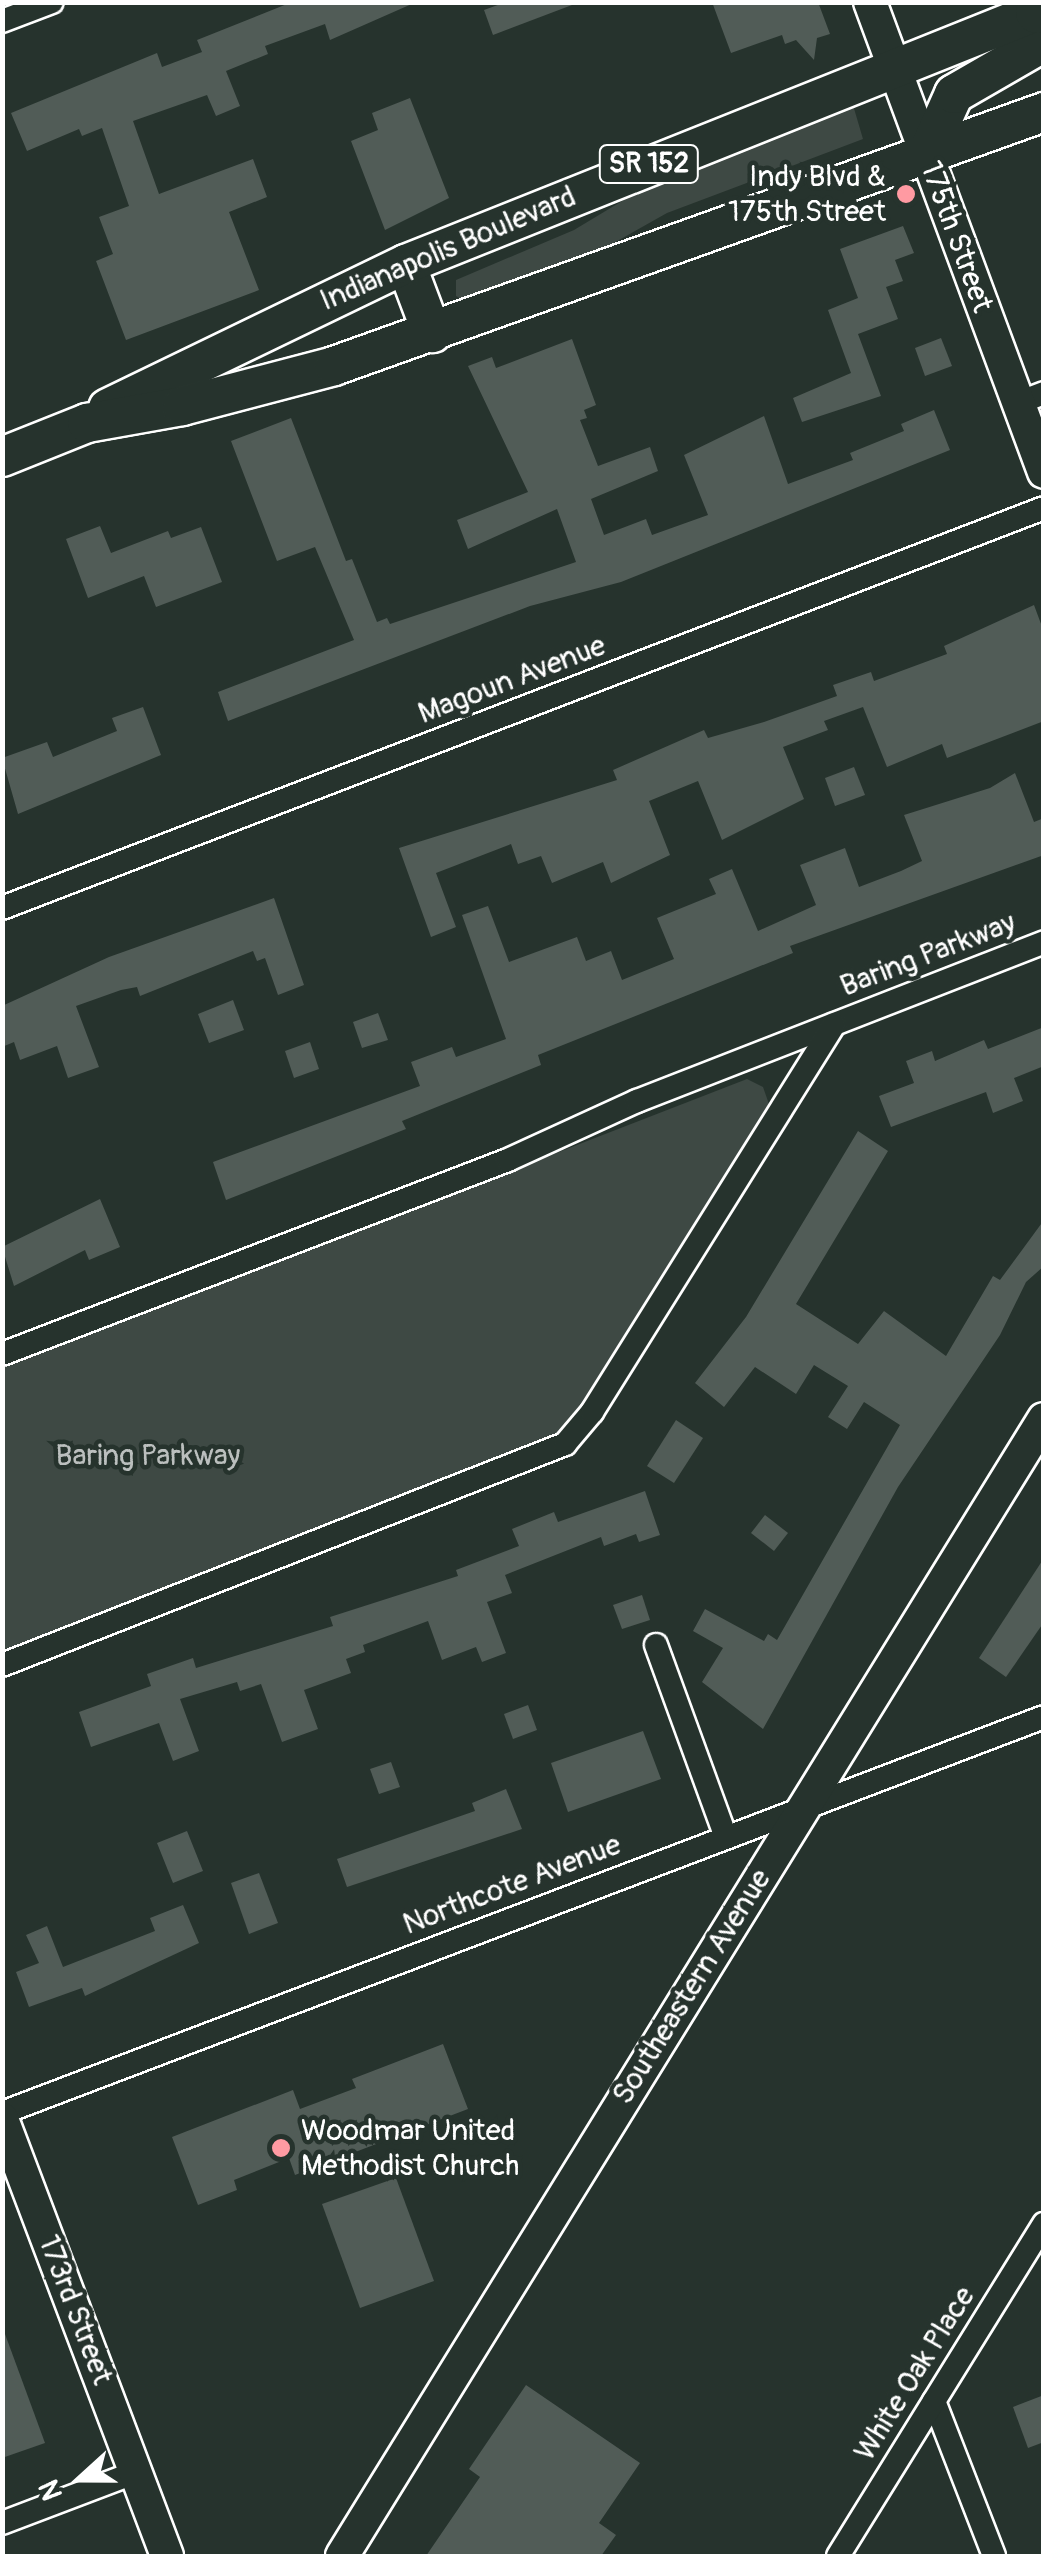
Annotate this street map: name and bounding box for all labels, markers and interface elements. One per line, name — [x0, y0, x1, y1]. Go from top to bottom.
road number: SR 152 — [596, 141, 702, 187]
street label: 175th Street — [912, 157, 1000, 317]
place label: Indy Blvd & 175th Street — [728, 159, 886, 230]
street label: Indianapolis Boulevard — [315, 179, 581, 319]
marker: Indy Blvd & 175th Street — [895, 183, 917, 205]
street label: Magoun Avenue — [413, 628, 611, 732]
street label: Baring Parkway — [835, 905, 1021, 1005]
park label: Baring Parkway — [56, 1438, 240, 1474]
street label: Northcote Avenue — [398, 1827, 626, 1943]
street label: Southeastern Avenue — [605, 1863, 779, 2111]
place label: Woodmar United Methodist Church — [301, 2113, 519, 2184]
marker: Woodmar United Methodist Church — [270, 2137, 292, 2159]
street label: 173rd Street — [30, 2230, 120, 2390]
street label: White Oak Place — [847, 2280, 983, 2468]
north arrow — [30, 2429, 130, 2529]
text: N — [32, 2475, 71, 2505]

